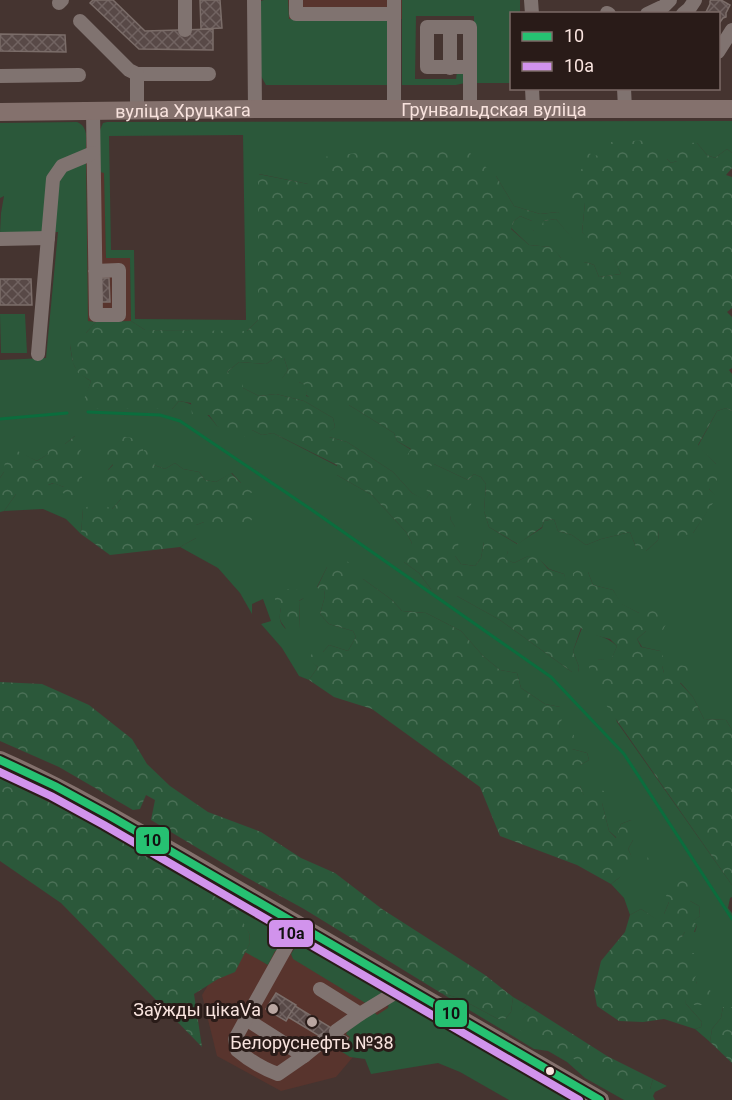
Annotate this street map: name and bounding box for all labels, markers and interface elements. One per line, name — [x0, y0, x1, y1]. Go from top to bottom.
legend — [510, 12, 720, 90]
text: 10 — [564, 25, 584, 46]
text: 10а — [564, 55, 594, 76]
street label: вуліца Хруцкага — [115, 99, 251, 121]
street label: Грунвальдская вуліца — [401, 99, 587, 120]
line badge: 10 — [135, 826, 170, 855]
text: 10 — [143, 831, 161, 850]
line badge: 10а — [268, 919, 314, 948]
text: 10а — [278, 924, 305, 943]
place label: Заўжды цікаVа — [133, 999, 261, 1020]
line badge: 10 — [434, 999, 468, 1028]
marker: Заўжды цікаVа — [266, 1002, 280, 1016]
text: 10 — [442, 1004, 460, 1023]
marker: Белоруснефть №38 — [305, 1015, 319, 1029]
place label: Белоруснефть №38 — [230, 1032, 394, 1053]
unlabelled marker — [544, 1065, 556, 1077]

